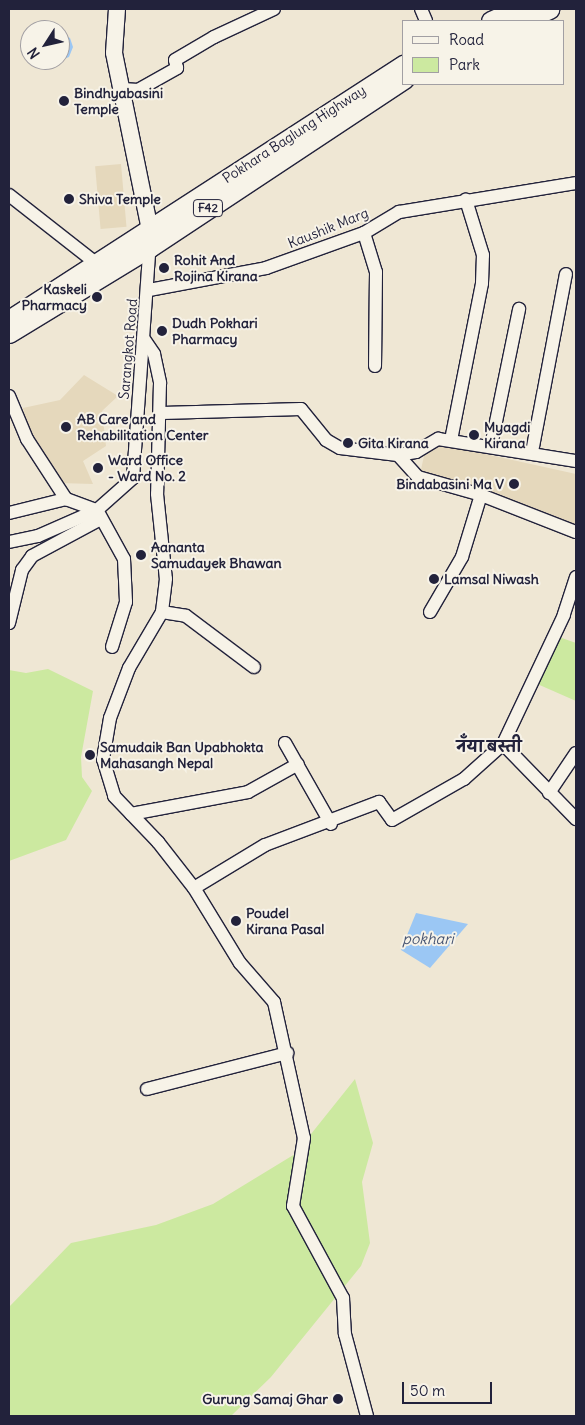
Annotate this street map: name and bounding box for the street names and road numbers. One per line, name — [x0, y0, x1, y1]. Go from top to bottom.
street label: Pokhara Baglung Highway — [219, 81, 369, 187]
road number: F42 — [192, 198, 224, 218]
street label: Kaushik Marg — [285, 204, 371, 252]
street label: Sarangkot Road — [115, 298, 141, 400]

